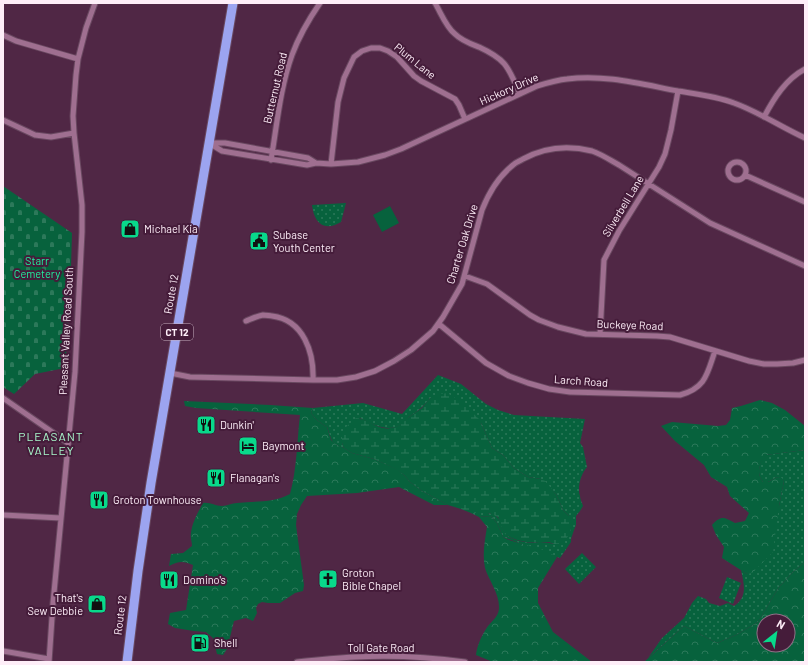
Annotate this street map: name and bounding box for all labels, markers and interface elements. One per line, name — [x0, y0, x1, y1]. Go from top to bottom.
street label: Plum Lane — [392, 40, 439, 81]
street label: Butternut Road — [260, 51, 289, 125]
street label: Hickory Drive — [477, 70, 540, 107]
street label: Silverbell Lane — [599, 173, 646, 239]
street label: Charter Oak Drive — [443, 202, 480, 285]
shop icon: Michael Kia — [119, 218, 141, 240]
place label: Michael Kia — [144, 222, 198, 235]
place label: Subase Youth Center — [273, 228, 335, 254]
public building icon: Subase Youth Center — [248, 230, 270, 252]
park label: Starr Cemetery — [14, 254, 60, 280]
street label: Pleasant Valley Road South — [56, 267, 75, 395]
street label: Route 12 — [161, 273, 180, 315]
street label: Buckeye Road — [596, 317, 664, 332]
road number: CT 12 — [161, 324, 193, 340]
street label: Larch Road — [554, 372, 608, 389]
restaurant icon: Dunkin' — [195, 414, 217, 436]
place label: Dunkin' — [220, 418, 254, 431]
district label: PLEASANT VALLEY — [18, 429, 84, 457]
hotel icon: Baymont — [237, 435, 259, 457]
place label: Baymont — [262, 439, 304, 452]
restaurant icon: Flanagan's — [205, 467, 227, 489]
place label: Flanagan's — [230, 471, 280, 484]
restaurant icon: Groton Townhouse — [88, 489, 110, 511]
place label: Groton Townhouse — [113, 493, 202, 506]
place label: Groton Bible Chapel — [342, 566, 401, 592]
church icon: Groton Bible Chapel — [317, 568, 339, 590]
restaurant icon: Domino's — [158, 569, 180, 591]
place label: Domino's — [183, 573, 226, 586]
place label: That's Sew Debbie — [27, 591, 83, 617]
shop icon: That's Sew Debbie — [86, 593, 108, 615]
street label: Route 12 — [111, 594, 128, 636]
north arrow — [756, 613, 796, 653]
text: N — [775, 616, 788, 631]
fuel station icon: Shell — [189, 632, 211, 654]
place label: Shell — [214, 636, 237, 649]
street label: Toll Gate Road — [347, 641, 415, 654]

